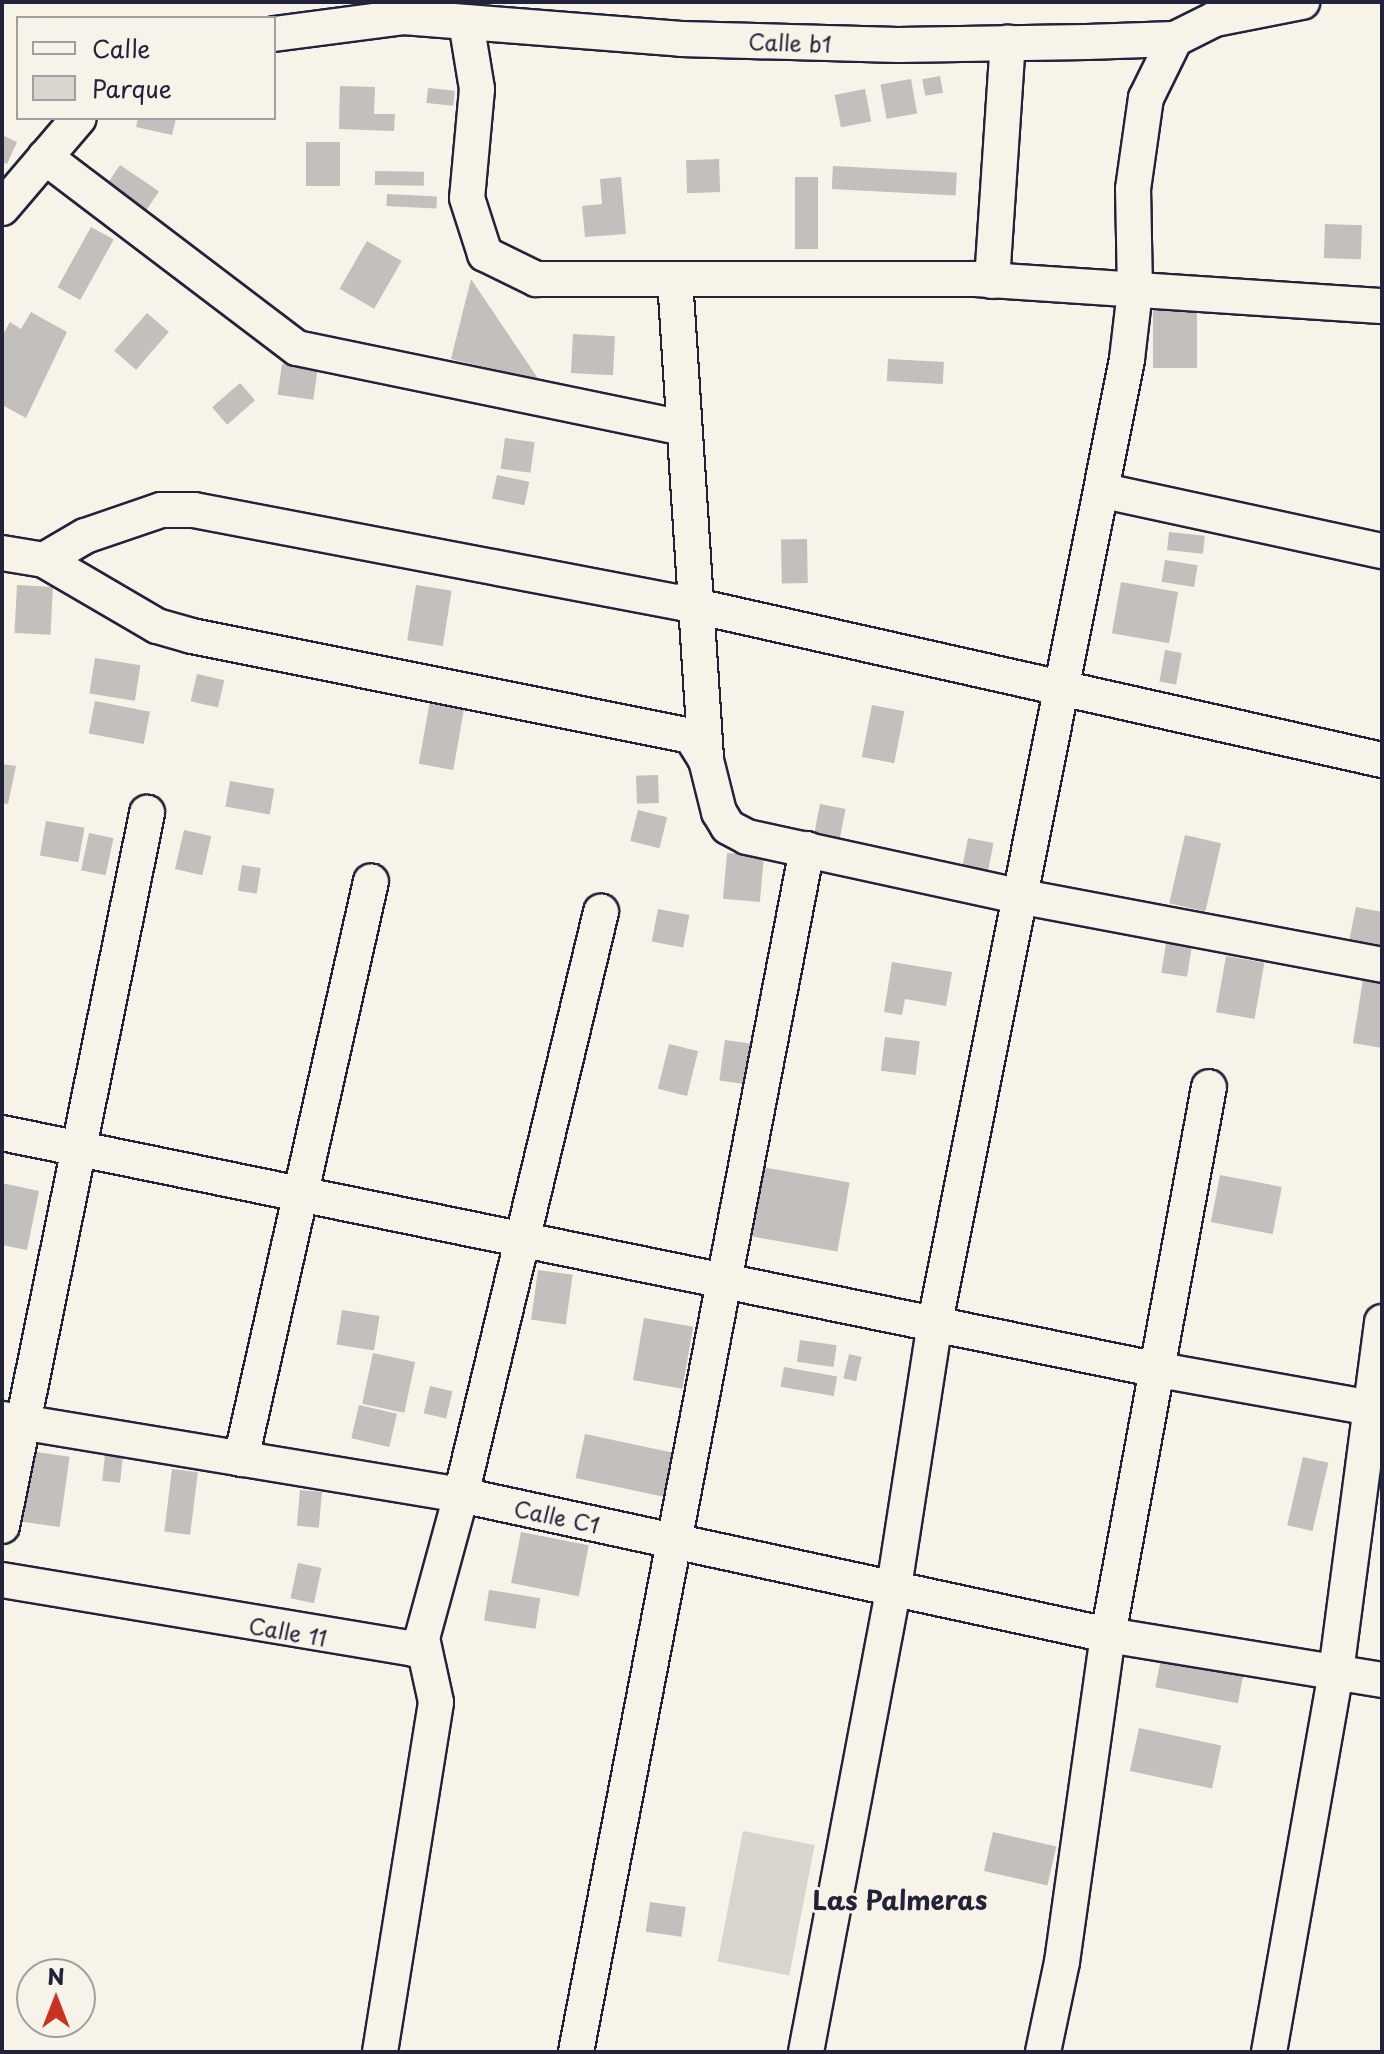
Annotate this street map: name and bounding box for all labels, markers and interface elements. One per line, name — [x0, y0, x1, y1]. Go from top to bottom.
legend — [16, 16, 276, 120]
street label: Calle b1 — [748, 27, 832, 57]
text: Calle — [92, 30, 150, 66]
text: Parque — [92, 70, 172, 106]
street label: Calle C1 — [512, 1494, 602, 1538]
street label: Calle 11 — [247, 1611, 329, 1651]
district label: Las Palmeras — [812, 1884, 988, 1916]
north arrow — [16, 1958, 96, 2038]
text: N — [47, 1959, 65, 1992]

